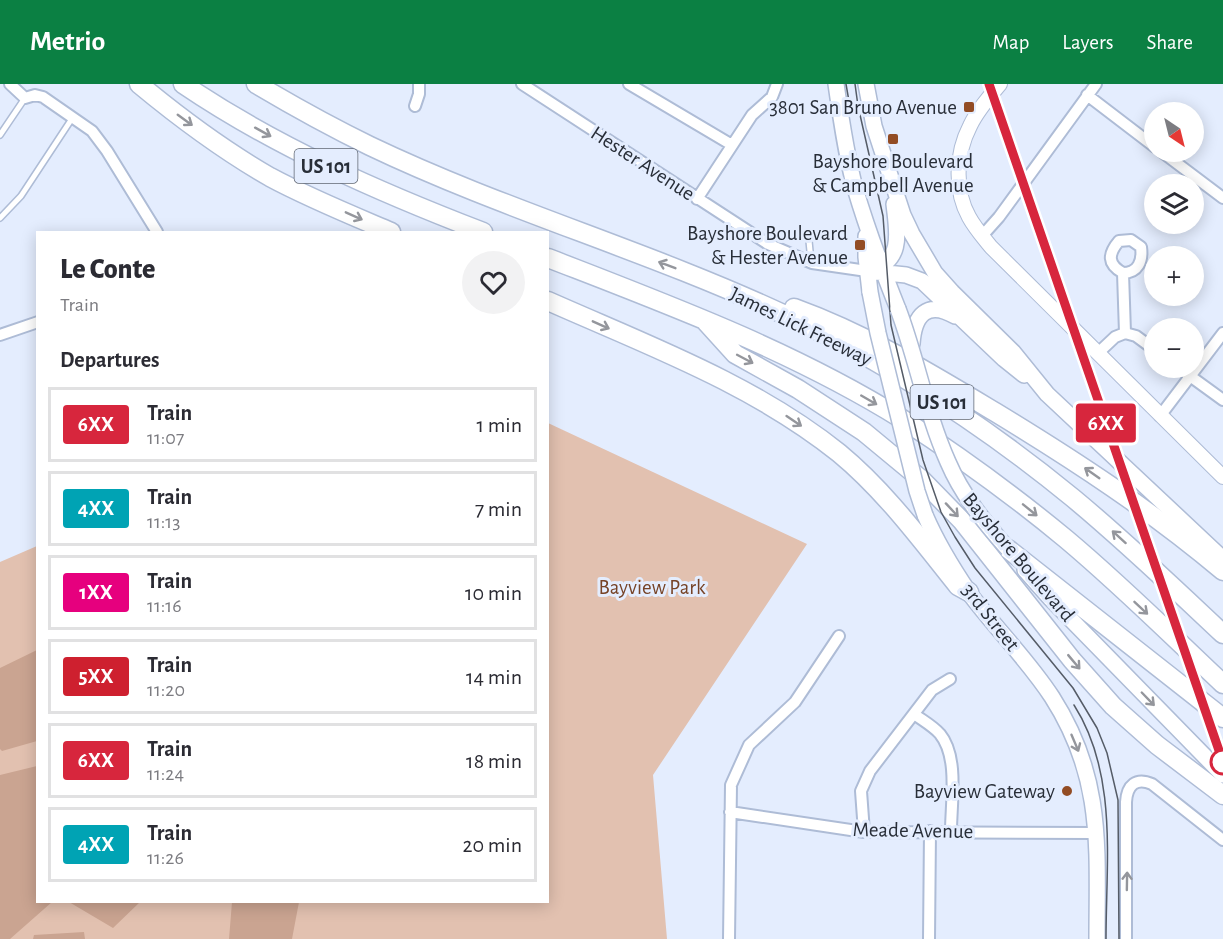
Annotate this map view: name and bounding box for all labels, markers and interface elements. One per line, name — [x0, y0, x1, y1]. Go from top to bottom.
text: Metrio — [30, 28, 105, 56]
text: Map — [993, 32, 1029, 53]
text: Layers — [1062, 32, 1113, 53]
text: Share — [1146, 32, 1193, 53]
place label: 3801 San Bruno Avenue — [769, 97, 957, 118]
marker: 3801 San Bruno Avenue — [962, 100, 976, 114]
north arrow — [1144, 102, 1204, 162]
map controls — [1144, 102, 1204, 378]
one-way arrow — [176, 114, 192, 127]
street label: Hester Avenue — [587, 122, 698, 205]
one-way arrow — [254, 126, 271, 138]
marker: Bayshore Boulevard & Campbell Avenue — [886, 132, 900, 146]
road number: US 101 — [294, 149, 358, 183]
place label: Bayshore Boulevard & Campbell Avenue — [812, 151, 974, 196]
button: layers — [1144, 174, 1204, 234]
one-way arrow — [344, 211, 362, 222]
place label: Bayshore Boulevard & Hester Avenue — [687, 223, 848, 268]
marker: Bayshore Boulevard & Hester Avenue — [853, 238, 867, 252]
button: + — [1144, 246, 1204, 306]
button: heart — [462, 251, 525, 314]
text: Le Conte — [60, 256, 155, 284]
one-way arrow — [658, 259, 676, 270]
street label: James Lick Freeway — [727, 283, 875, 370]
text: Train — [60, 295, 99, 315]
button: − — [1144, 318, 1204, 378]
one-way arrow — [591, 320, 610, 331]
text: Departures — [60, 349, 160, 371]
one-way arrow — [735, 354, 753, 365]
road number: US 101 — [910, 385, 974, 419]
one-way arrow — [860, 394, 877, 406]
text: Train — [147, 402, 192, 424]
line badge: 6XX — [1072, 404, 1140, 442]
text: 6XX — [1088, 413, 1124, 434]
text: 6XX — [78, 414, 114, 435]
text: 1 min — [477, 414, 522, 436]
one-way arrow — [785, 415, 802, 427]
text: 11:07 — [147, 428, 184, 448]
one-way arrow — [1084, 467, 1101, 479]
text: Train — [147, 486, 192, 508]
street label: Bayshore Boulevard — [959, 489, 1078, 626]
text: 4XX — [78, 498, 114, 519]
text: 7 min — [475, 498, 522, 520]
one-way arrow — [945, 502, 959, 517]
one-way arrow — [1021, 503, 1037, 516]
text: 11:13 — [147, 512, 180, 532]
one-way arrow — [1111, 530, 1126, 544]
text: Train — [147, 570, 192, 592]
park label: Bayview Park — [598, 577, 706, 598]
street label: 3rd Street — [958, 580, 1023, 655]
text: 1XX — [79, 582, 113, 603]
text: 10 min — [465, 582, 522, 604]
text: 11:16 — [147, 596, 182, 616]
one-way arrow — [1134, 600, 1149, 615]
text: Train — [147, 654, 192, 676]
one-way arrow — [1067, 654, 1081, 669]
text: 5XX — [78, 666, 114, 687]
text: 14 min — [466, 666, 522, 688]
text: 11:20 — [147, 680, 185, 700]
one-way arrow — [1141, 692, 1155, 707]
one-way arrow — [1070, 733, 1081, 751]
text: Train — [147, 738, 192, 760]
unlabelled marker — [1210, 749, 1223, 775]
text: 6XX — [78, 750, 114, 771]
text: 18 min — [466, 750, 522, 772]
text: 11:24 — [147, 764, 184, 784]
place label: Bayview Gateway — [914, 781, 1055, 802]
marker: Bayview Gateway — [1060, 784, 1074, 798]
street label: Meade Avenue — [852, 819, 974, 842]
text: Train — [147, 822, 192, 844]
text: 4XX — [78, 834, 114, 855]
text: 20 min — [462, 834, 522, 856]
text: 11:26 — [147, 848, 184, 868]
one-way arrow — [1121, 871, 1133, 891]

